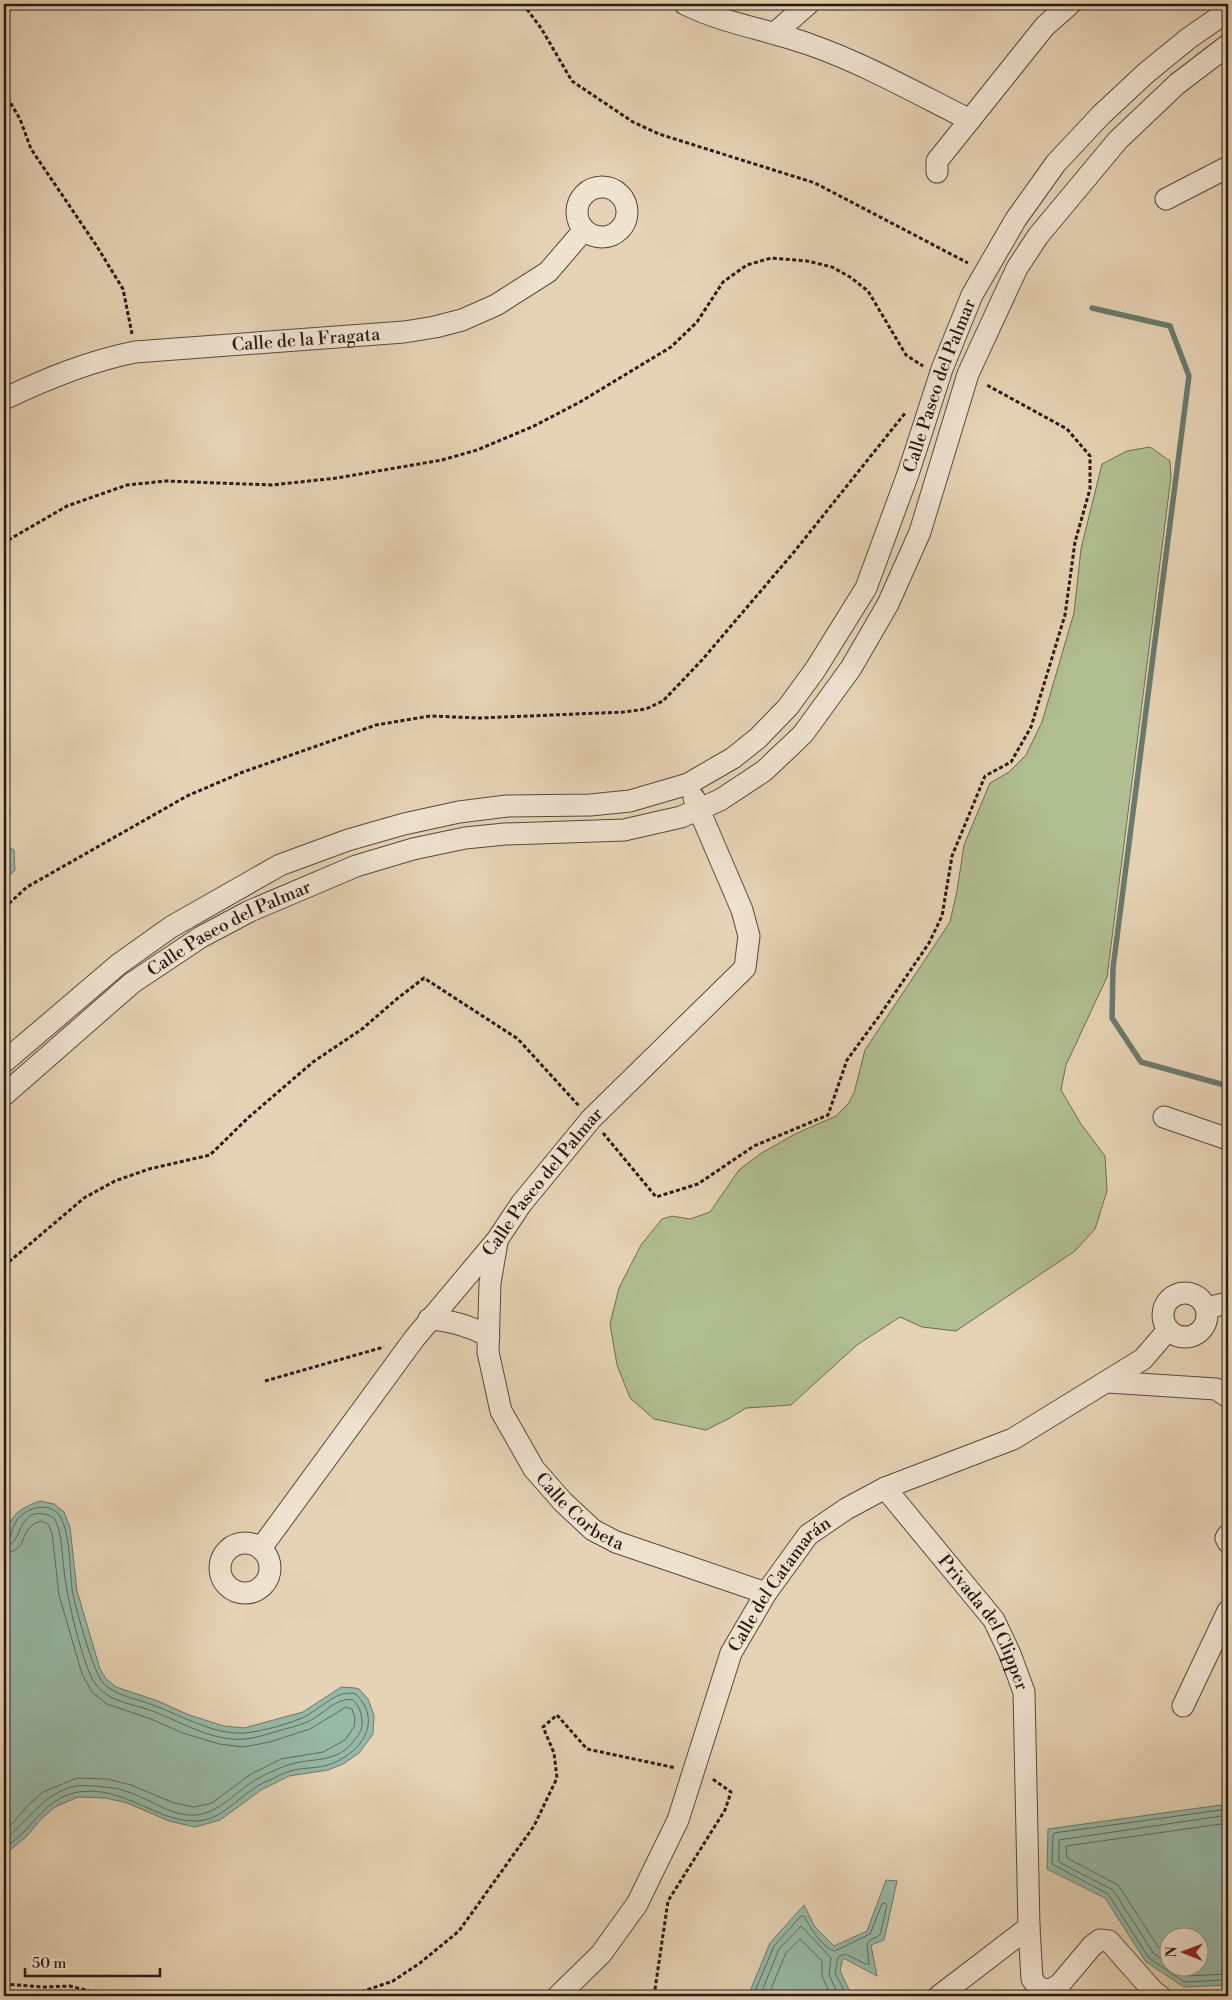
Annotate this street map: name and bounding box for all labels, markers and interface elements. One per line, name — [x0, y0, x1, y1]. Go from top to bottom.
street label: Calle Paseo del Palmar — [898, 295, 981, 476]
street label: Calle de la Fragata — [231, 323, 382, 357]
street label: Calle Paseo del Palmar — [143, 875, 315, 982]
street label: Calle Paseo del Palmar — [477, 1103, 608, 1261]
street label: Calle Corbeta — [530, 1468, 627, 1556]
street label: Calle del Catamarán — [723, 1512, 836, 1656]
street label: Privada del Clipper — [933, 1550, 1033, 1694]
north arrow — [1160, 1928, 1210, 1978]
scale bar — [25, 1945, 160, 1977]
text: N — [1163, 1946, 1181, 1957]
text: 50 m — [32, 1954, 66, 1973]

